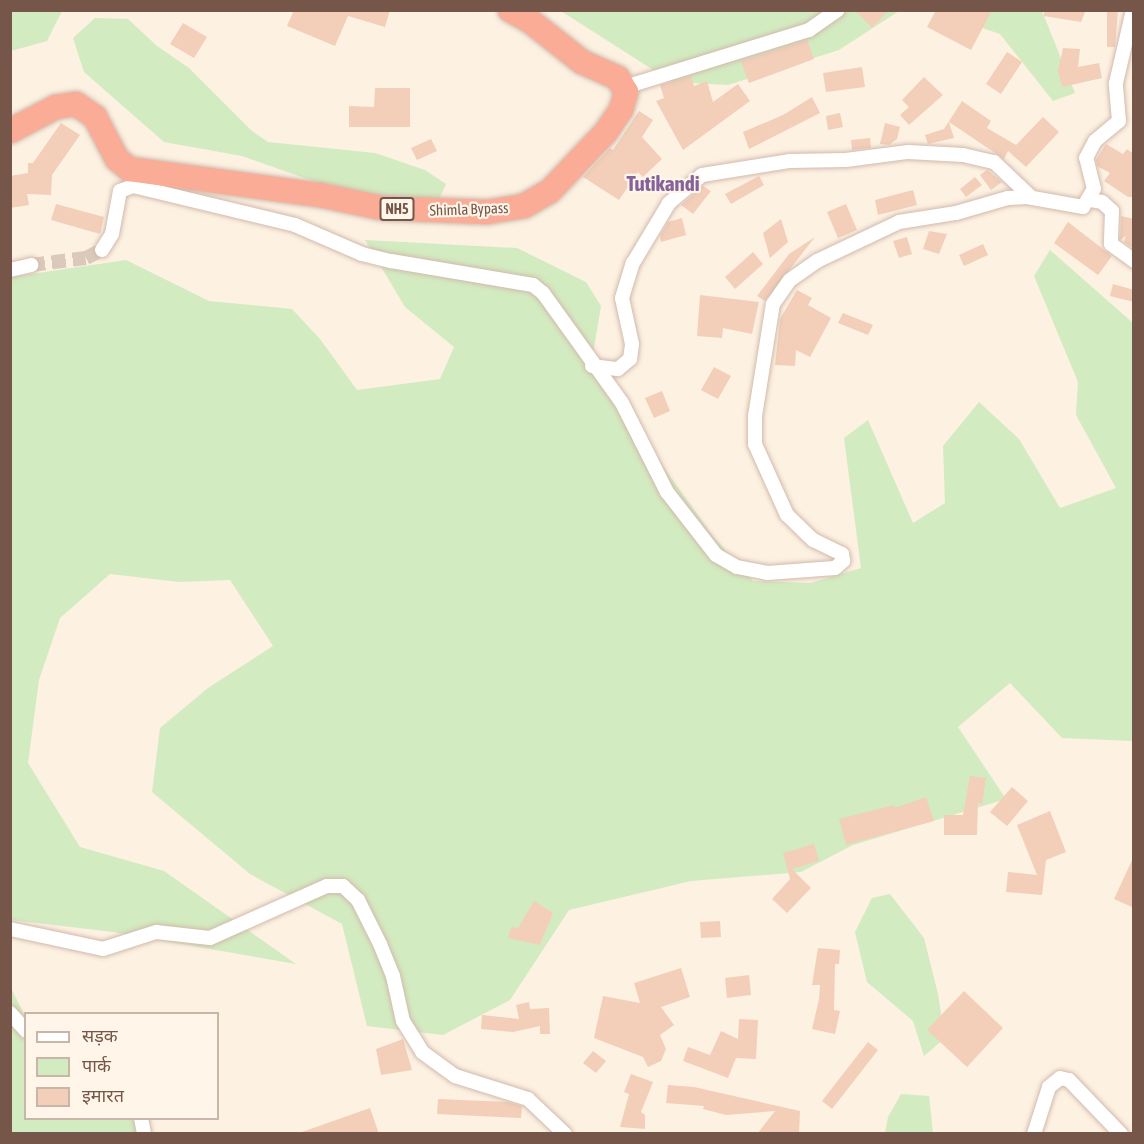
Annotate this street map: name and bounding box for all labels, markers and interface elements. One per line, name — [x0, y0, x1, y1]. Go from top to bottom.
district label: Tutikandi — [626, 170, 700, 196]
road number: NH5 — [379, 198, 415, 220]
street label: Shimla Bypass — [429, 199, 509, 219]
legend — [24, 1012, 219, 1120]
text: सड़क — [82, 1025, 118, 1046]
text: पार्क — [82, 1055, 111, 1076]
text: इमारत — [82, 1085, 124, 1106]

